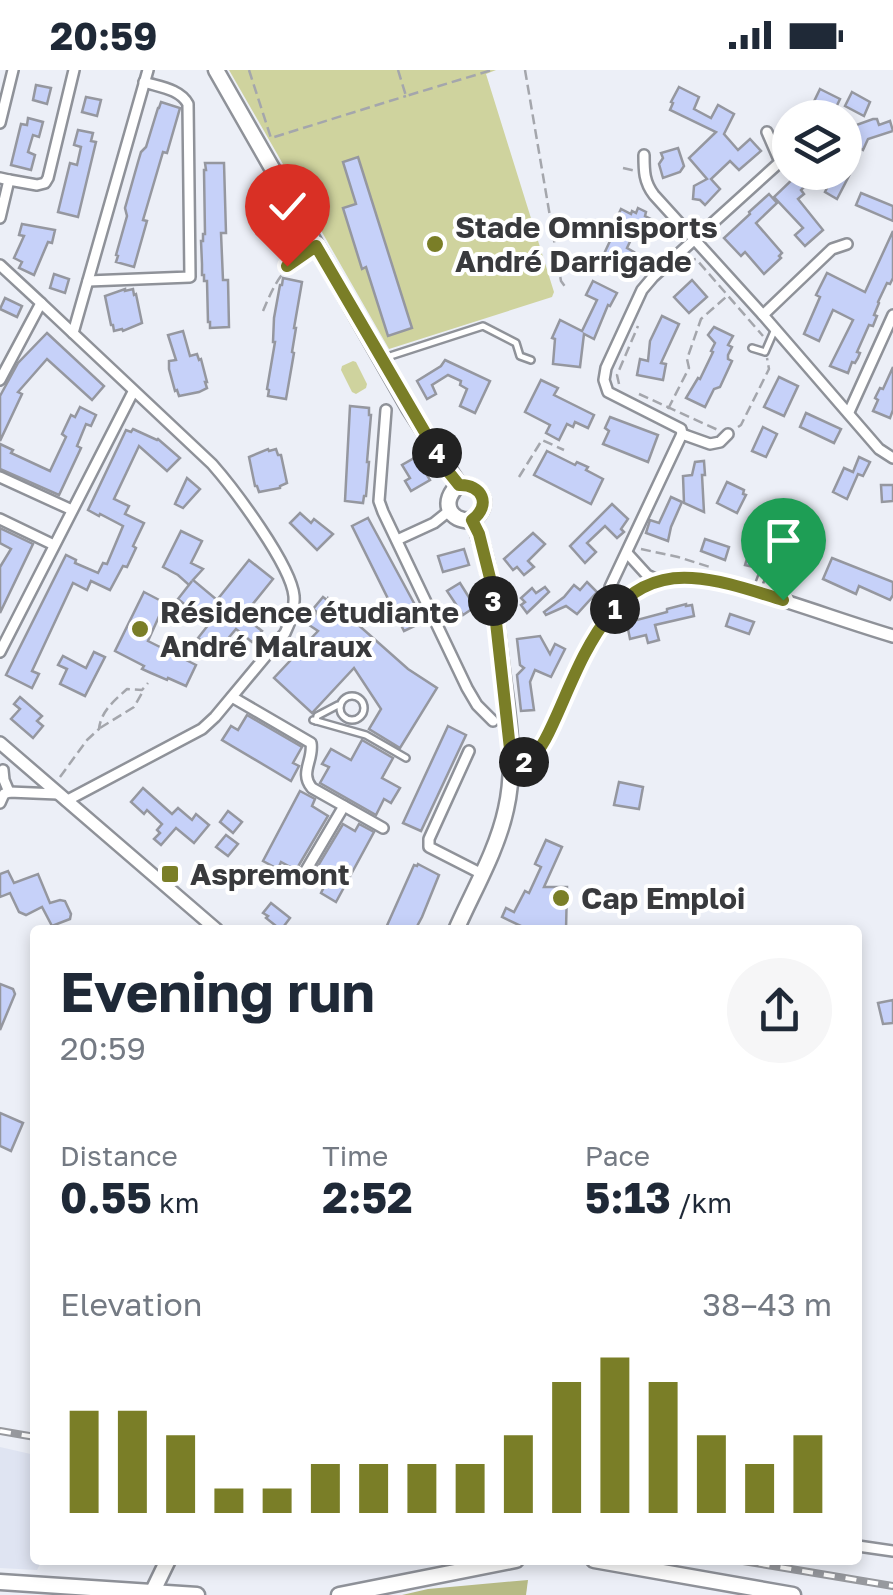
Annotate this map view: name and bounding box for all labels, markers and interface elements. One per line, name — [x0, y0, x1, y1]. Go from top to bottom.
text: 20:59 — [50, 13, 157, 58]
map controls — [772, 100, 862, 190]
button: layers — [772, 100, 862, 190]
pin — [245, 164, 330, 267]
icon: check — [260, 179, 315, 234]
place label: Stade Omnisports André Darrigade — [455, 209, 718, 279]
marker: Stade Omnisports André Darrigade — [424, 233, 446, 255]
pin: 4 — [412, 428, 462, 478]
text: 4 — [428, 436, 446, 469]
pin — [741, 498, 826, 601]
icon: arrive — [756, 513, 811, 568]
pin: 3 — [468, 576, 518, 626]
text: 3 — [484, 584, 502, 617]
pin: 1 — [590, 584, 640, 634]
text: 1 — [608, 592, 622, 625]
place label: Résidence étudiante André Malraux — [160, 594, 459, 664]
marker: Résidence étudiante André Malraux — [129, 618, 151, 640]
pin: 2 — [499, 737, 549, 787]
text: 2 — [515, 745, 533, 778]
place label: Aspremont — [190, 856, 350, 892]
marker: Aspremont — [159, 863, 181, 885]
place label: Cap Emploi — [581, 880, 745, 916]
marker: Cap Emploi — [550, 887, 572, 909]
text: Evening run — [60, 958, 375, 1024]
button: share — [727, 958, 832, 1063]
text: 20:59 — [60, 1029, 146, 1067]
text: Distance — [60, 1139, 178, 1172]
text: Time — [322, 1139, 388, 1172]
text: Pace — [585, 1139, 650, 1172]
text: 0.55 — [60, 1172, 152, 1222]
text: 2:52 — [322, 1172, 413, 1222]
text: 5:13 — [585, 1172, 671, 1222]
text: km — [152, 1186, 200, 1219]
text: /km — [671, 1186, 732, 1219]
text: Elevation — [60, 1285, 202, 1323]
text: 38–43 m — [702, 1285, 832, 1323]

